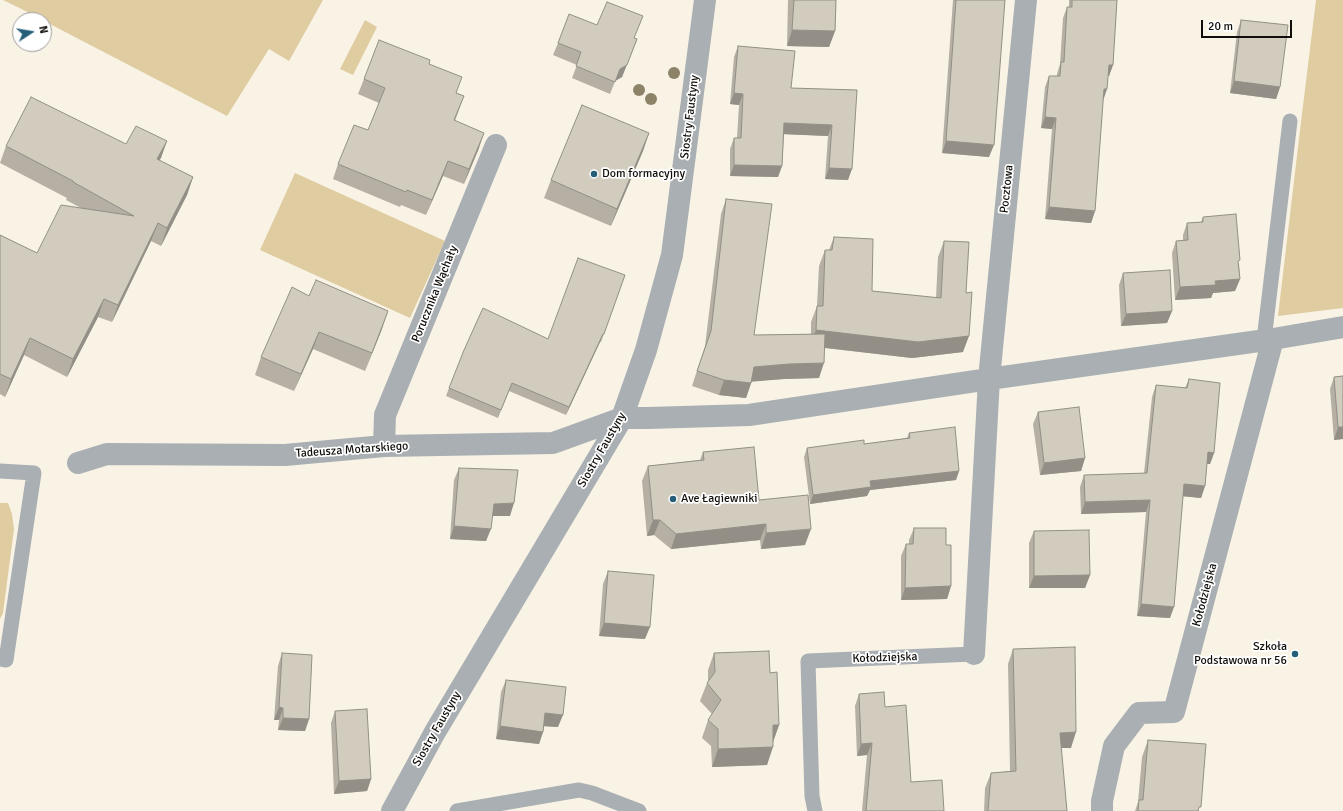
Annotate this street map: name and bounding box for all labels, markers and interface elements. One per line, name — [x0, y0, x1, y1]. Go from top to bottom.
north arrow — [12, 12, 52, 52]
scale bar — [1203, 12, 1294, 38]
text: 20 m — [1208, 19, 1233, 34]
text: N — [36, 25, 50, 35]
street label: Siostry Faustyny — [678, 74, 702, 160]
street label: Pocztowa — [997, 164, 1017, 214]
place label: Dom formacyjny — [602, 167, 685, 181]
marker: Dom formacyjny — [589, 169, 599, 179]
street label: Porucznika Wąchały — [409, 243, 461, 345]
street label: Siostry Faustyny — [575, 410, 629, 490]
street label: Tadeusza Motarskiego — [295, 439, 409, 461]
place label: Ave Łagiewniki — [681, 492, 757, 506]
marker: Ave Łagiewniki — [668, 494, 678, 504]
street label: Kołodziejska — [1190, 562, 1220, 628]
place label: Szkoła Podstawowa nr 56 — [1194, 640, 1287, 668]
marker: Szkoła Podstawowa nr 56 — [1290, 649, 1300, 659]
street label: Kołodziejska — [852, 650, 918, 666]
street label: Siostry Faustyny — [410, 689, 464, 769]

